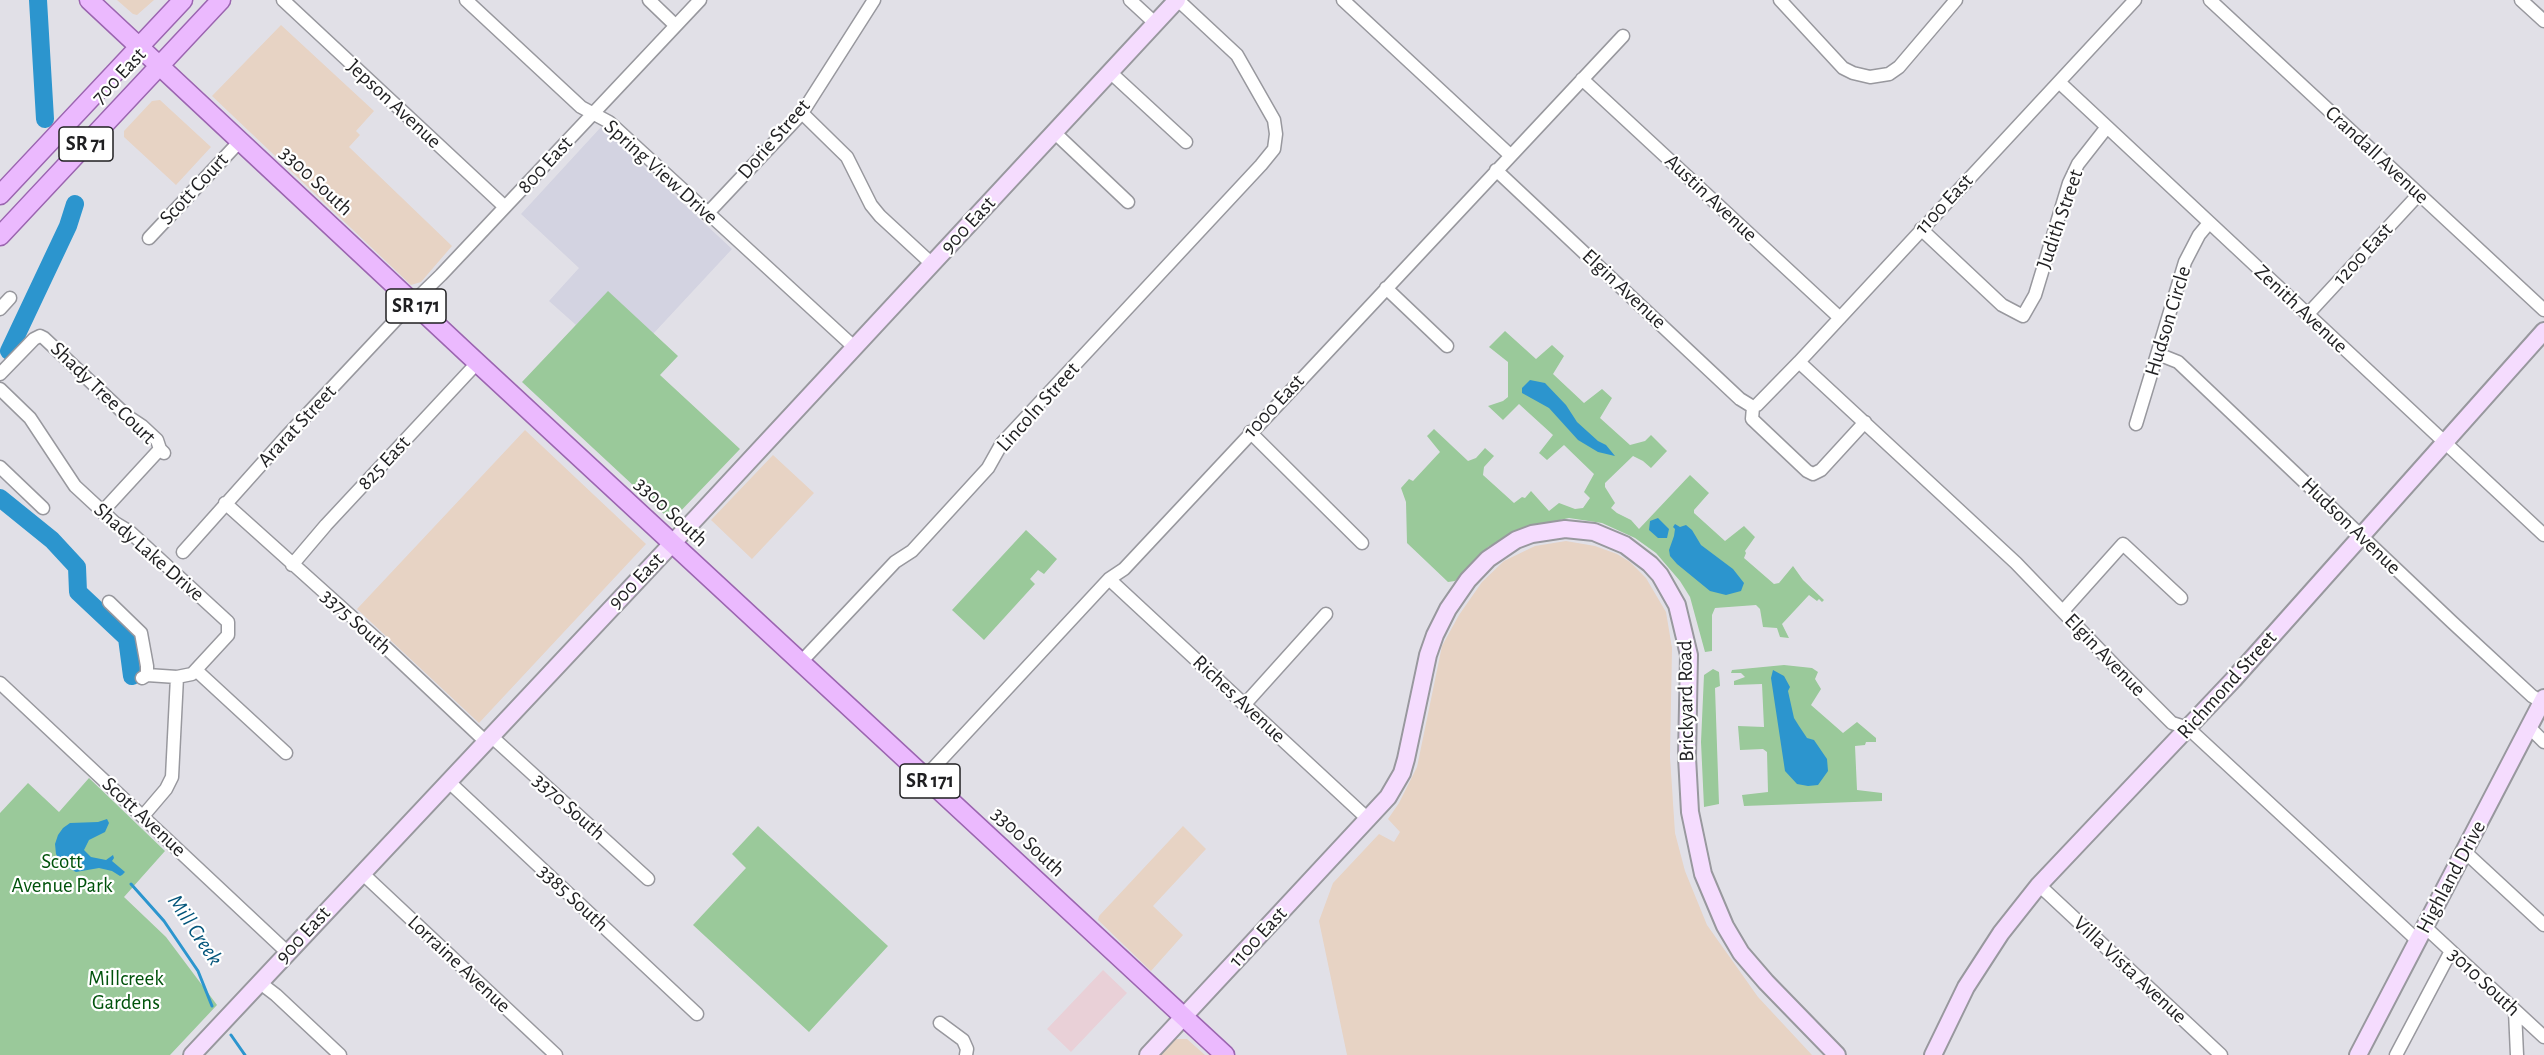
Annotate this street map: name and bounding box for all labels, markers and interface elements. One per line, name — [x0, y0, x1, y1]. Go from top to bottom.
street label: 700 East — [87, 42, 151, 110]
street label: Jepson Avenue — [342, 54, 446, 154]
street label: Dorie Street — [732, 94, 816, 184]
street label: Crandall Avenue — [2320, 100, 2434, 210]
street label: Spring View Drive — [599, 114, 723, 230]
road number: SR 71 — [59, 127, 113, 161]
street label: 800 East — [512, 131, 578, 199]
street label: 3300 South — [274, 141, 358, 221]
street label: Scott Court — [154, 148, 234, 230]
street label: Austin Avenue — [1659, 149, 1763, 247]
street label: Judith Street — [2031, 166, 2089, 272]
street label: 1100 East — [1910, 168, 1978, 240]
street label: 900 East — [935, 191, 1001, 259]
street label: 1200 East — [2328, 218, 2398, 290]
street label: Elgin Avenue — [1577, 244, 1671, 334]
street label: Zenith Avenue — [2249, 259, 2353, 359]
street label: Hudson Circle — [2139, 263, 2197, 379]
road number: SR 171 — [386, 289, 446, 323]
street label: Shady Tree Court — [45, 336, 161, 450]
street label: Lincoln Street — [991, 357, 1085, 457]
street label: 1000 East — [1238, 369, 1310, 443]
street label: Ararat Street — [252, 379, 342, 473]
street label: 825 East — [352, 430, 416, 496]
street label: 3300 South — [629, 472, 713, 552]
street label: Hudson Avenue — [2296, 472, 2406, 580]
street label: Shady Lake Drive — [89, 497, 209, 607]
street label: 900 East — [603, 547, 669, 615]
street label: 3375 South — [315, 584, 397, 660]
street label: Elgin Avenue — [2059, 608, 2151, 702]
street label: Richmond Street — [2172, 626, 2282, 744]
street label: Brickyard Road — [1672, 640, 1700, 762]
street label: Riches Avenue — [1187, 650, 1291, 748]
road number: SR 171 — [900, 764, 960, 798]
street label: 3370 South — [528, 768, 610, 846]
street label: Scott Avenue — [97, 772, 191, 862]
street label: 3300 South — [986, 802, 1070, 882]
street label: Highland Drive — [2411, 816, 2491, 938]
park label: Scott Avenue Park — [12, 849, 112, 899]
street label: 3385 South — [532, 859, 614, 937]
water label: Mill Creek — [162, 889, 228, 971]
street label: 900 East — [270, 901, 336, 969]
street label: 1100 East — [1224, 901, 1292, 973]
street label: Lorraine Avenue — [402, 910, 516, 1018]
street label: Villa Vista Avenue — [2068, 911, 2192, 1029]
street label: 3010 South — [2443, 942, 2525, 1022]
park label: Millcreek Gardens — [88, 966, 164, 1016]

